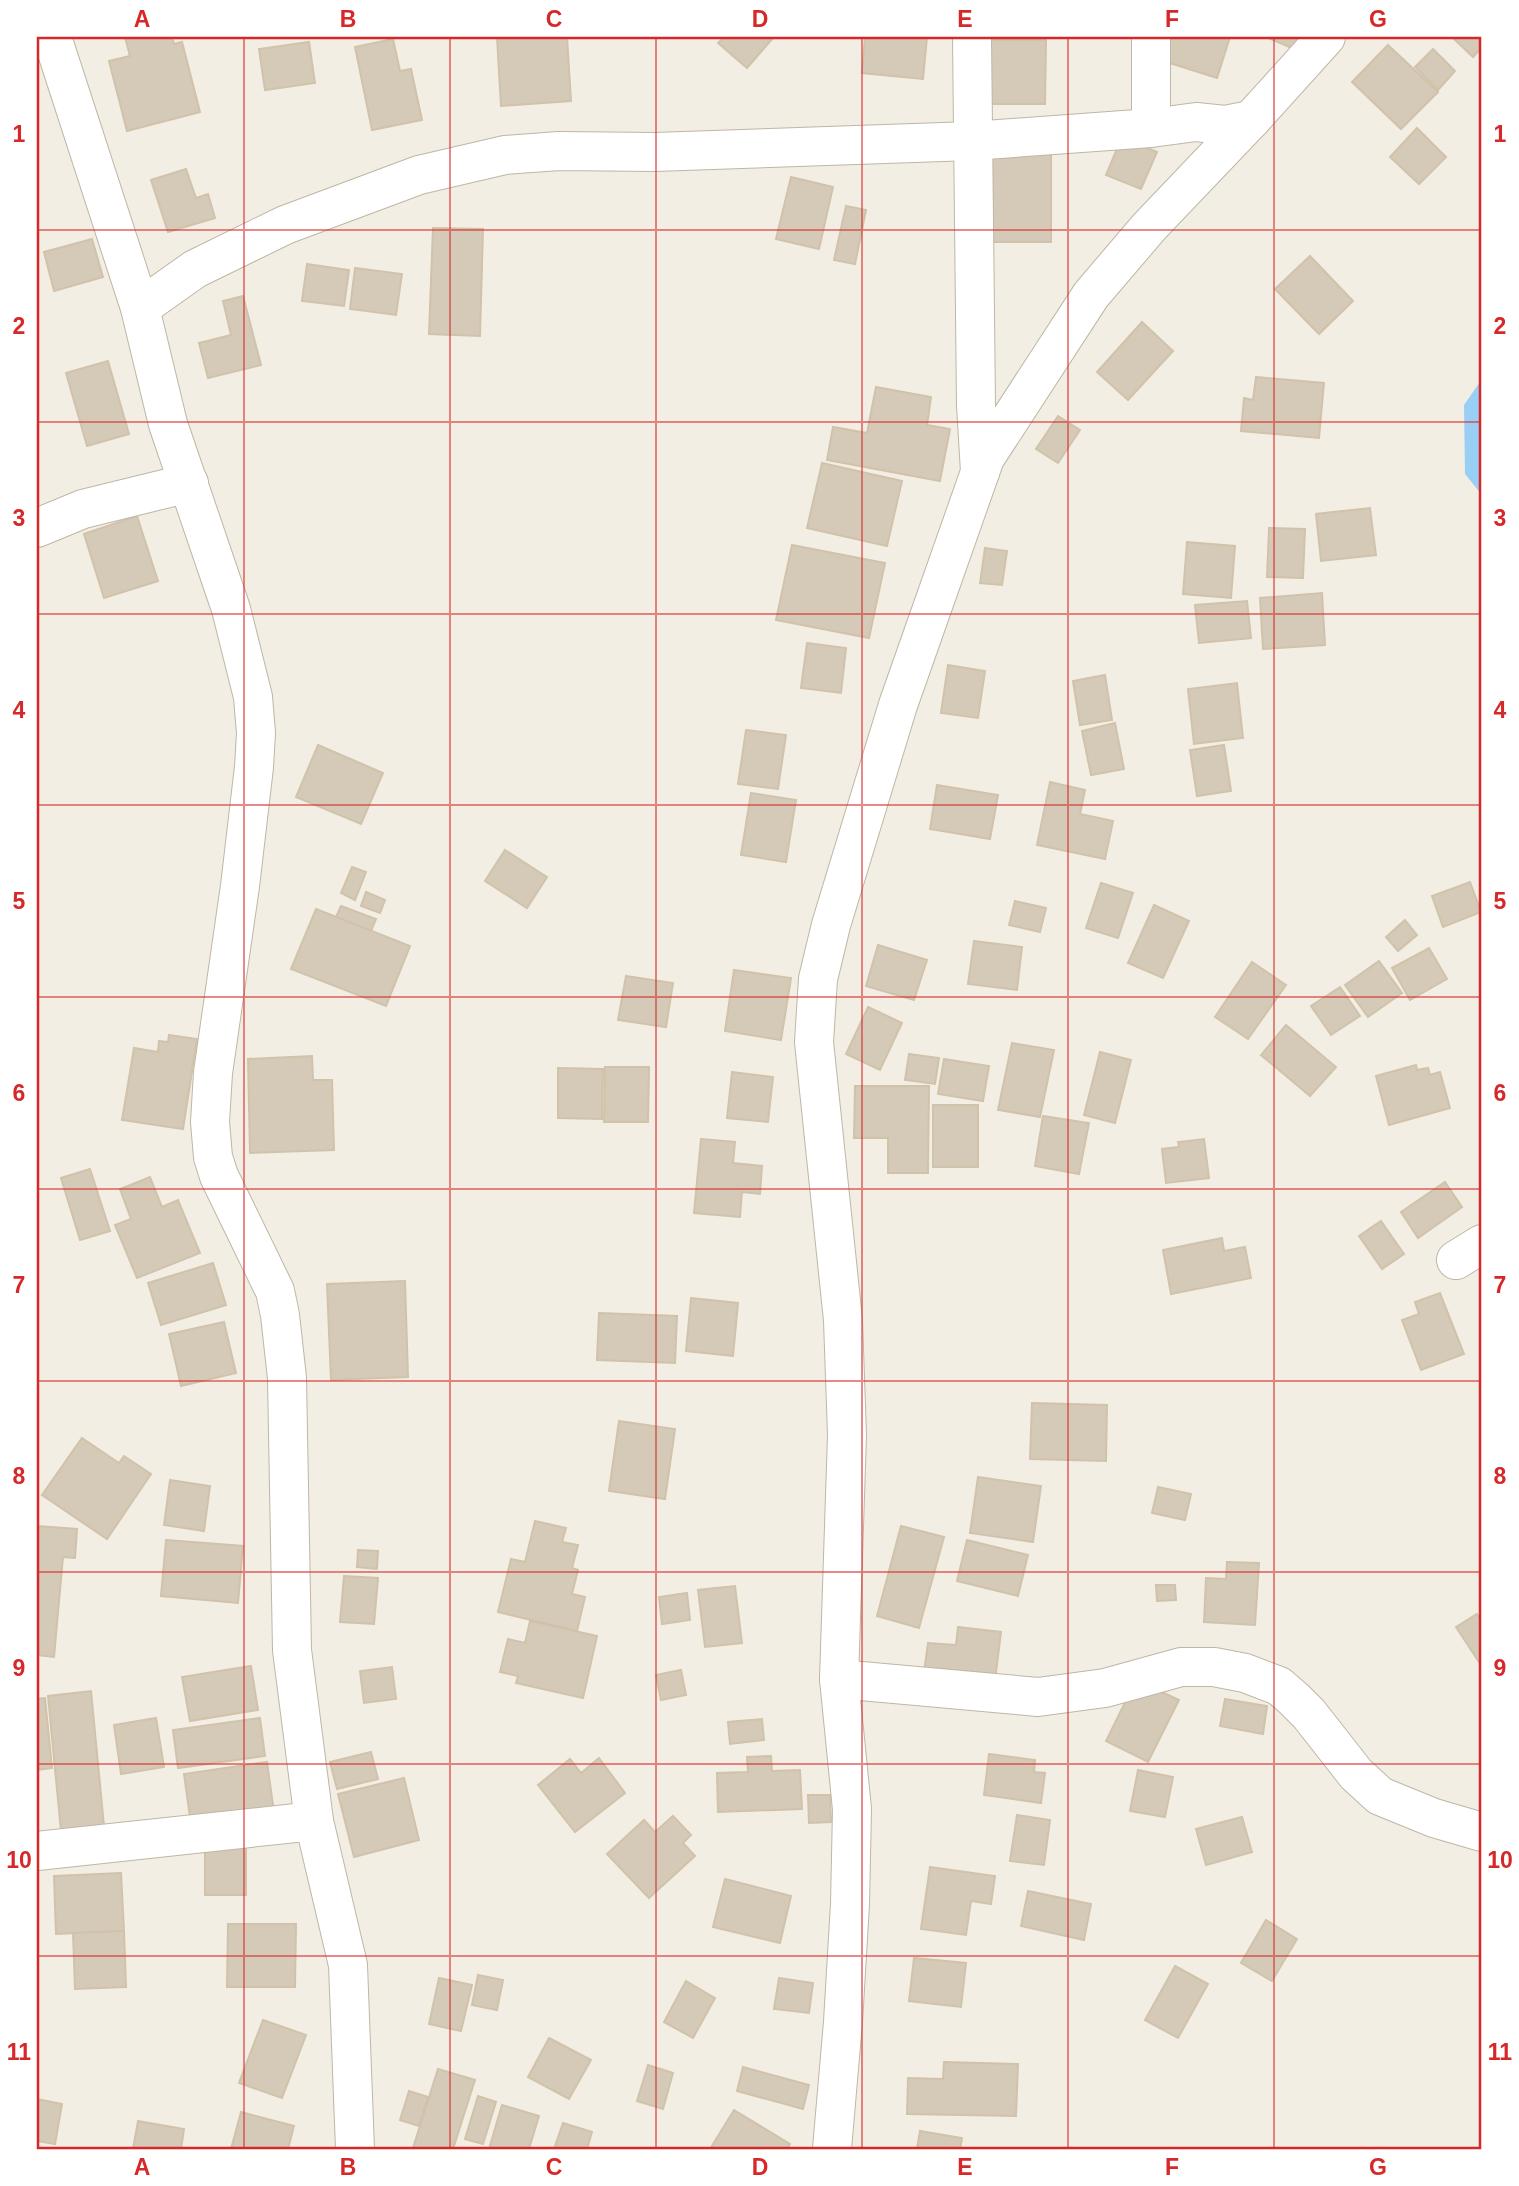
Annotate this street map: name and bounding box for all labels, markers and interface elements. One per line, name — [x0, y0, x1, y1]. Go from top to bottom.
text: A — [134, 6, 150, 32]
text: B — [340, 6, 356, 32]
text: C — [546, 6, 562, 32]
text: D — [752, 6, 768, 32]
text: E — [957, 6, 973, 32]
text: F — [1165, 6, 1179, 32]
text: G — [1369, 6, 1387, 32]
text: 1 — [13, 121, 26, 147]
text: 1 — [1494, 121, 1507, 147]
text: 2 — [13, 313, 25, 339]
text: 2 — [1494, 313, 1506, 339]
text: 3 — [13, 505, 25, 531]
text: 3 — [1494, 505, 1506, 531]
text: 4 — [13, 697, 26, 723]
text: 4 — [1494, 697, 1507, 723]
text: 5 — [13, 888, 26, 914]
text: 5 — [1494, 888, 1507, 914]
text: 6 — [13, 1080, 25, 1106]
text: 6 — [1494, 1080, 1506, 1106]
text: 7 — [13, 1272, 25, 1298]
text: 7 — [1494, 1272, 1506, 1298]
text: 8 — [13, 1463, 26, 1489]
text: 8 — [1494, 1463, 1507, 1489]
text: 9 — [13, 1655, 25, 1681]
text: 9 — [1494, 1655, 1506, 1681]
text: 10 — [6, 1847, 32, 1873]
text: 10 — [1487, 1847, 1513, 1873]
text: 11 — [7, 2039, 31, 2065]
text: 11 — [1488, 2039, 1512, 2065]
text: A — [134, 2154, 150, 2180]
text: B — [340, 2154, 356, 2180]
text: C — [546, 2154, 562, 2180]
text: D — [752, 2154, 768, 2180]
text: E — [957, 2154, 973, 2180]
text: F — [1165, 2154, 1179, 2180]
text: G — [1369, 2154, 1387, 2180]

